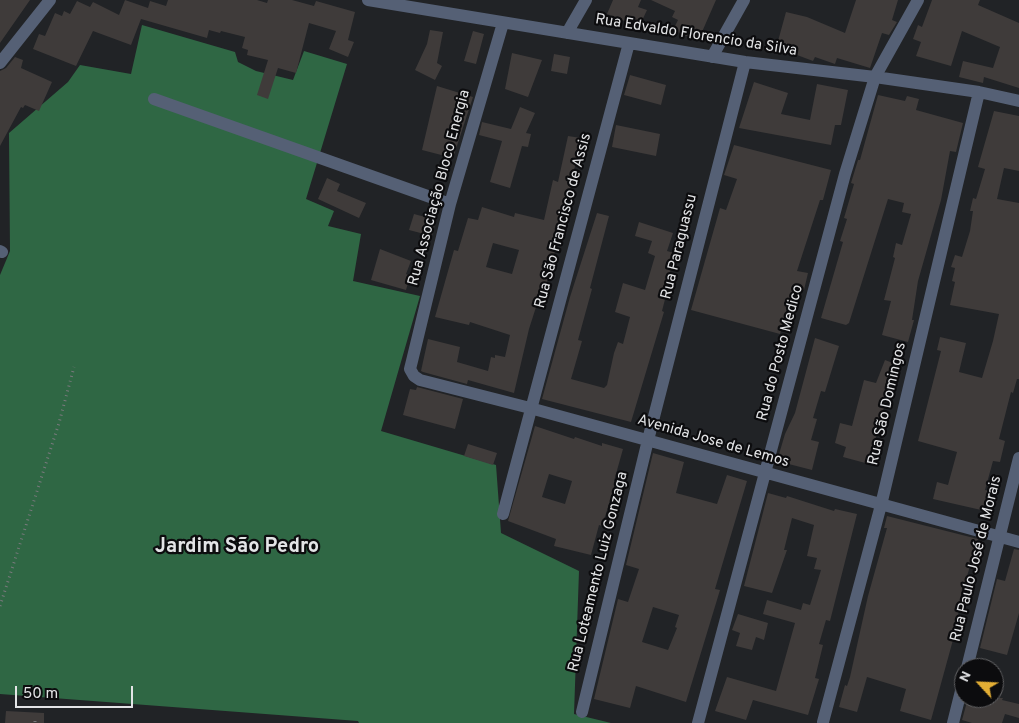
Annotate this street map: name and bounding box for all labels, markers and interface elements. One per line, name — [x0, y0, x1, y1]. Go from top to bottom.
street label: Rua Edvaldo Florencio da Silva — [594, 11, 798, 61]
street label: Rua Associação Bloco Energia — [405, 88, 475, 288]
street label: Rua São Francisco de Assis — [532, 131, 596, 311]
street label: Rua Paraguassu — [658, 192, 702, 302]
street label: Rua do Posto Medico — [754, 283, 808, 423]
street label: Rua São Domingos — [865, 341, 911, 467]
street label: Avenida Jose de Lemos — [635, 412, 791, 472]
street label: Rua Loteamento Luiz Gonzaga — [565, 470, 633, 674]
street label: Rua Paulo José de Morais — [948, 474, 1006, 644]
district label: Jardim São Pedro — [155, 536, 319, 560]
north arrow — [954, 658, 1004, 708]
text: N — [956, 669, 976, 685]
scale bar — [18, 676, 135, 708]
text: 50 m — [23, 685, 58, 704]

